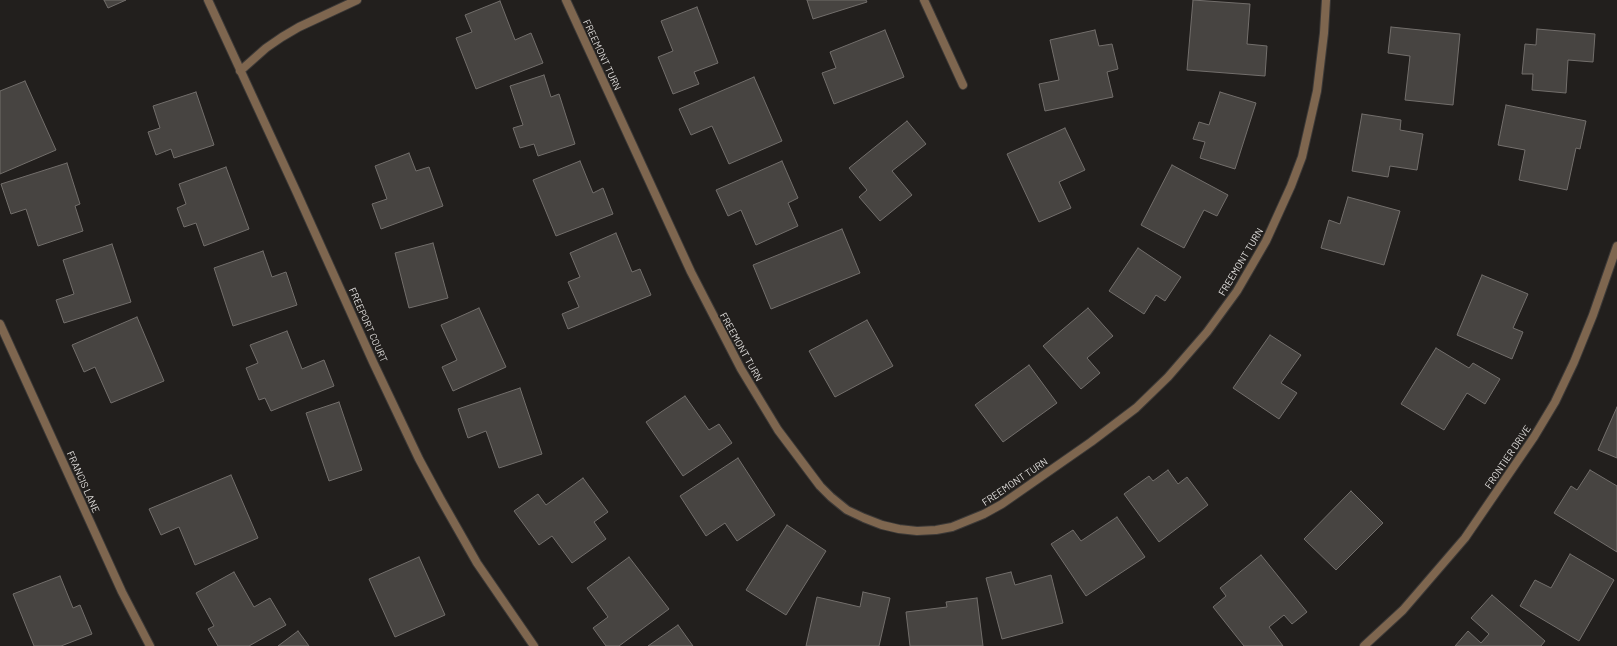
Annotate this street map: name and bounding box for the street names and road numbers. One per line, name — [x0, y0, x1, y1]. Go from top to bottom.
street label: FREEMONT TURN — [580, 18, 624, 92]
street label: FREEMONT TURN — [1216, 226, 1266, 298]
street label: FREEPORT COURT — [346, 286, 390, 364]
street label: FREEMONT TURN — [717, 311, 765, 383]
street label: FRONTIER DRIVE — [1482, 423, 1534, 491]
street label: FRANCIS LANE — [64, 449, 102, 515]
street label: FREEMONT TURN — [980, 456, 1050, 508]

